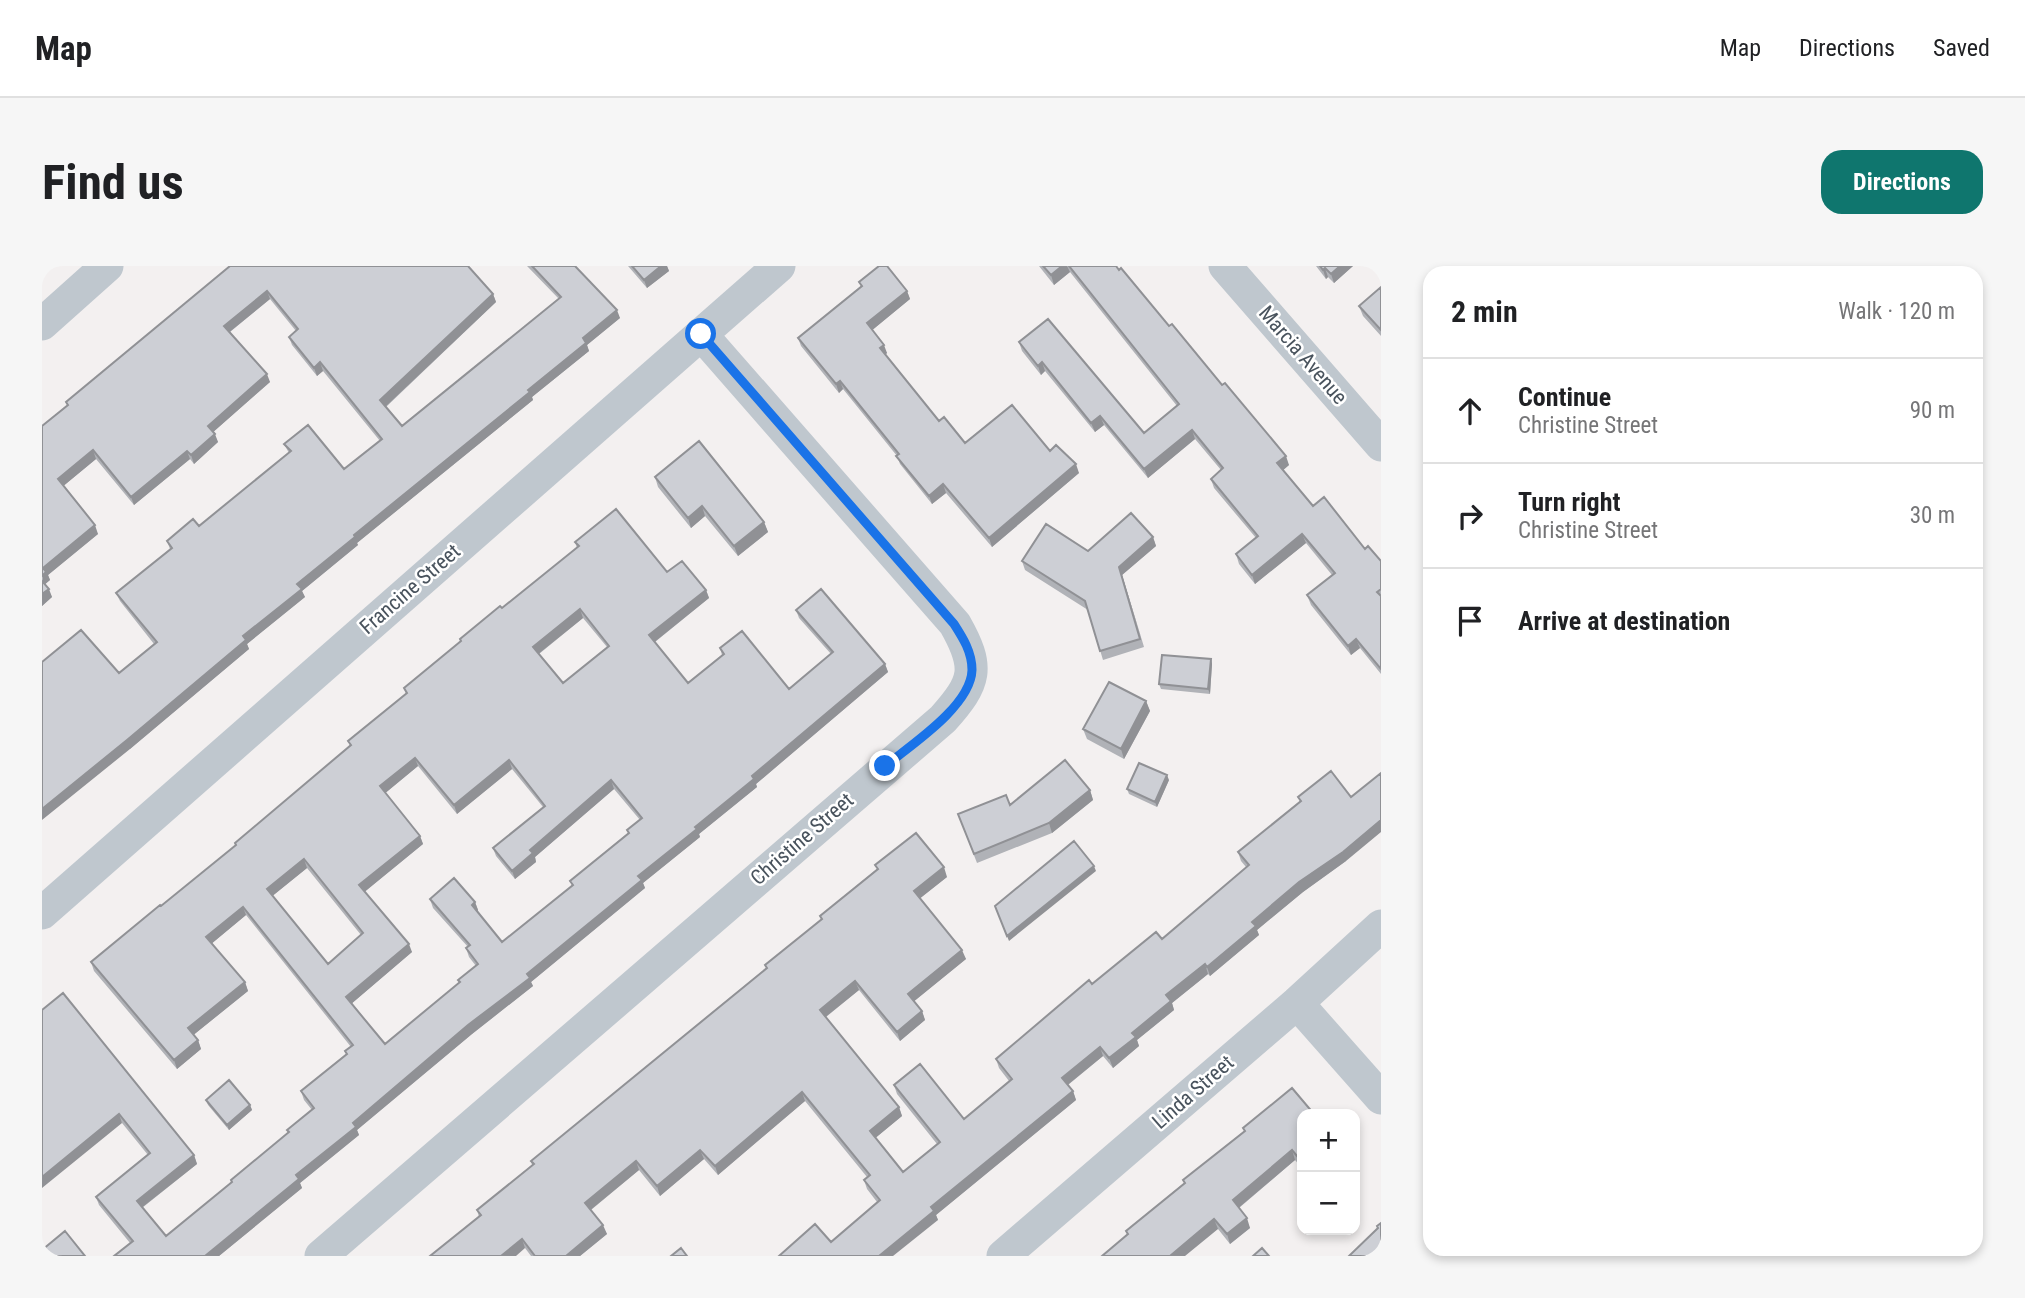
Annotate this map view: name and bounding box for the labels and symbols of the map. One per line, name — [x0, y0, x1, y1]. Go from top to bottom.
street label: Marcia Avenue — [1254, 301, 1352, 409]
route start — [685, 318, 716, 349]
street label: Francine Street — [355, 539, 465, 639]
route end — [869, 750, 900, 781]
street label: Christine Street — [746, 788, 858, 890]
street label: Linda Street — [1148, 1050, 1238, 1134]

